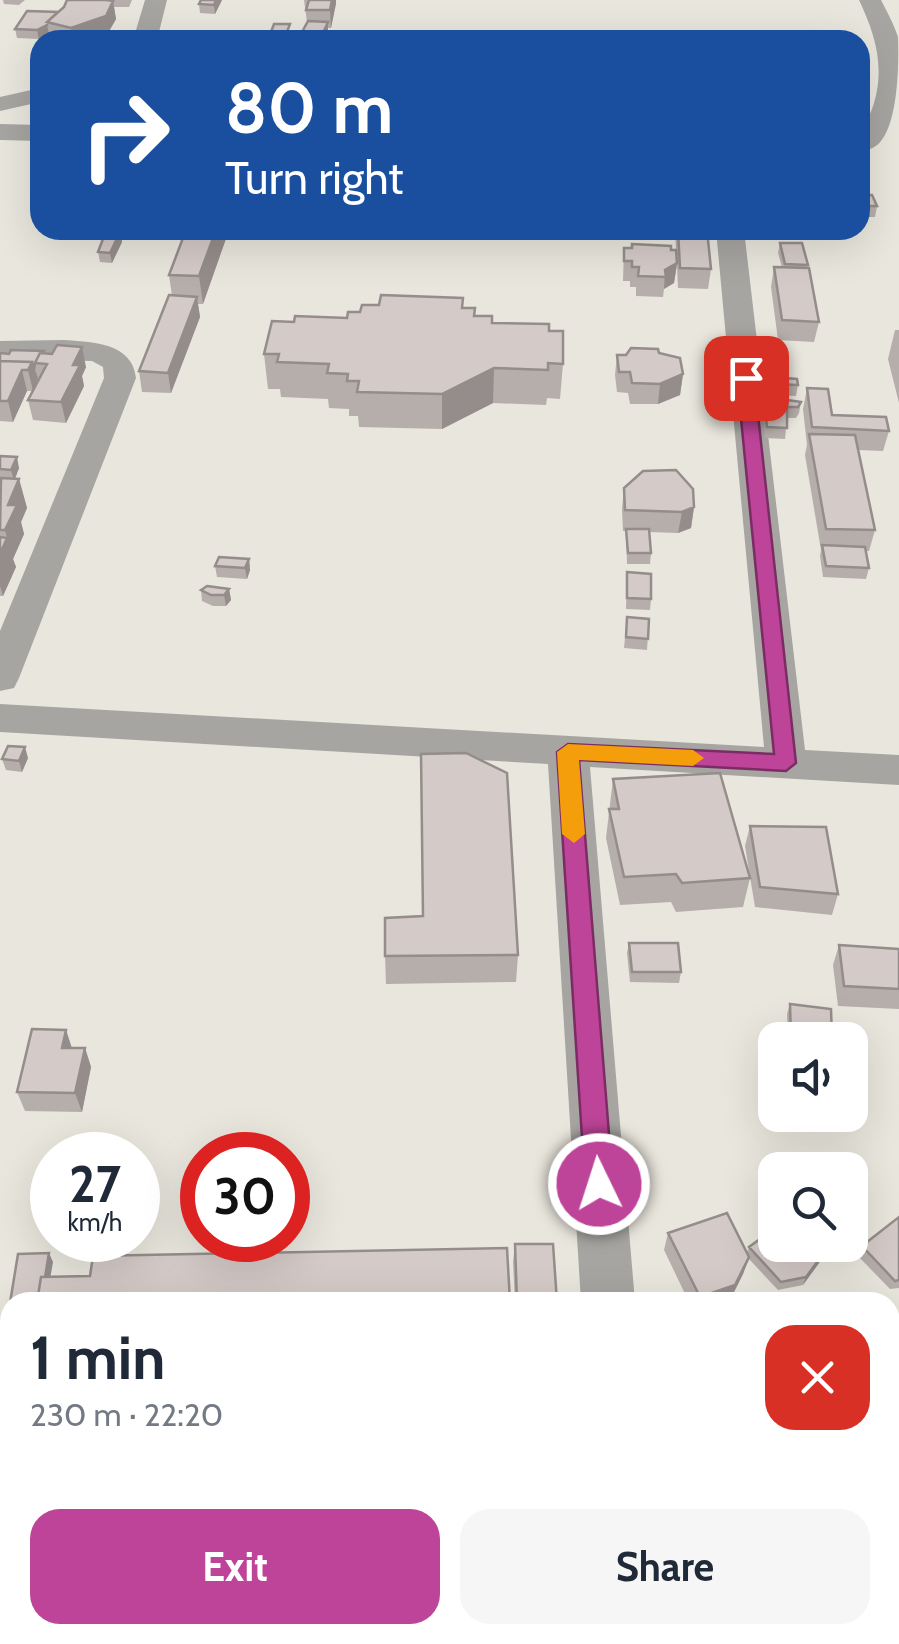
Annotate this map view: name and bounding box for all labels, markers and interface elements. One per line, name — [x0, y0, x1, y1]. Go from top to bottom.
text: 80 m — [225, 65, 393, 151]
icon: right — [60, 70, 190, 200]
text: Turn right — [225, 151, 404, 205]
pin — [704, 336, 789, 421]
icon: arrive — [719, 351, 774, 406]
map controls — [758, 1022, 868, 1262]
button: sound — [758, 1022, 868, 1132]
speed limit sign: 30 — [180, 1132, 310, 1262]
position arrow — [547, 1132, 651, 1236]
button: search — [758, 1152, 868, 1262]
text: 27 — [69, 1154, 121, 1215]
text: km/h — [68, 1207, 122, 1237]
text: 1 min — [30, 1321, 165, 1394]
button: close — [765, 1325, 870, 1430]
text: 230 m · 22:20 — [30, 1395, 223, 1434]
button: Exit — [30, 1509, 440, 1624]
button: Share — [460, 1509, 870, 1624]

